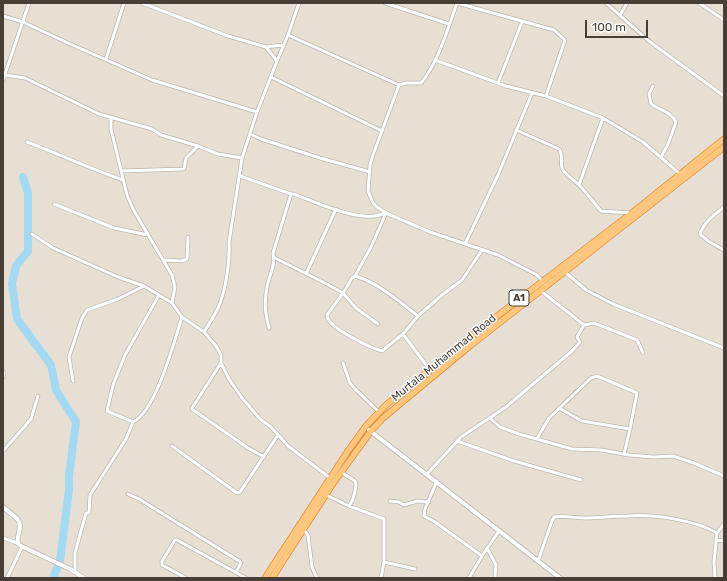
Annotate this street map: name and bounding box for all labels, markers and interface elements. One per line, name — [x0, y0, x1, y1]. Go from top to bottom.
scale bar — [587, 12, 650, 38]
text: 100 m — [592, 20, 626, 34]
road number: A1 — [509, 290, 529, 306]
street label: Murtala Muhammad Road — [389, 312, 499, 404]

